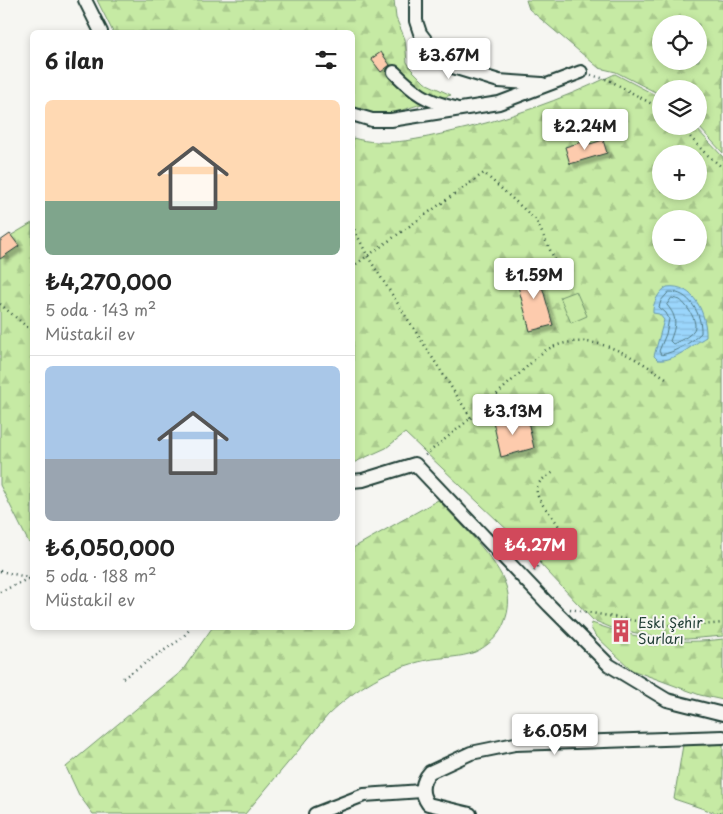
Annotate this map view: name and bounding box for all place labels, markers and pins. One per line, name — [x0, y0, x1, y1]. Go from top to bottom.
pin: ₺3.67M — [408, 38, 490, 80]
pin: ₺2.24M — [544, 108, 626, 151]
pin: ₺1.59M — [493, 258, 575, 300]
pin: ₺3.13M — [472, 394, 554, 436]
pin: ₺4.27M — [494, 528, 576, 570]
place label: Eski Şehir Surları — [638, 612, 703, 649]
building icon: Eski Şehir Surları — [608, 618, 634, 644]
pin: ₺6.05M — [514, 714, 596, 756]

